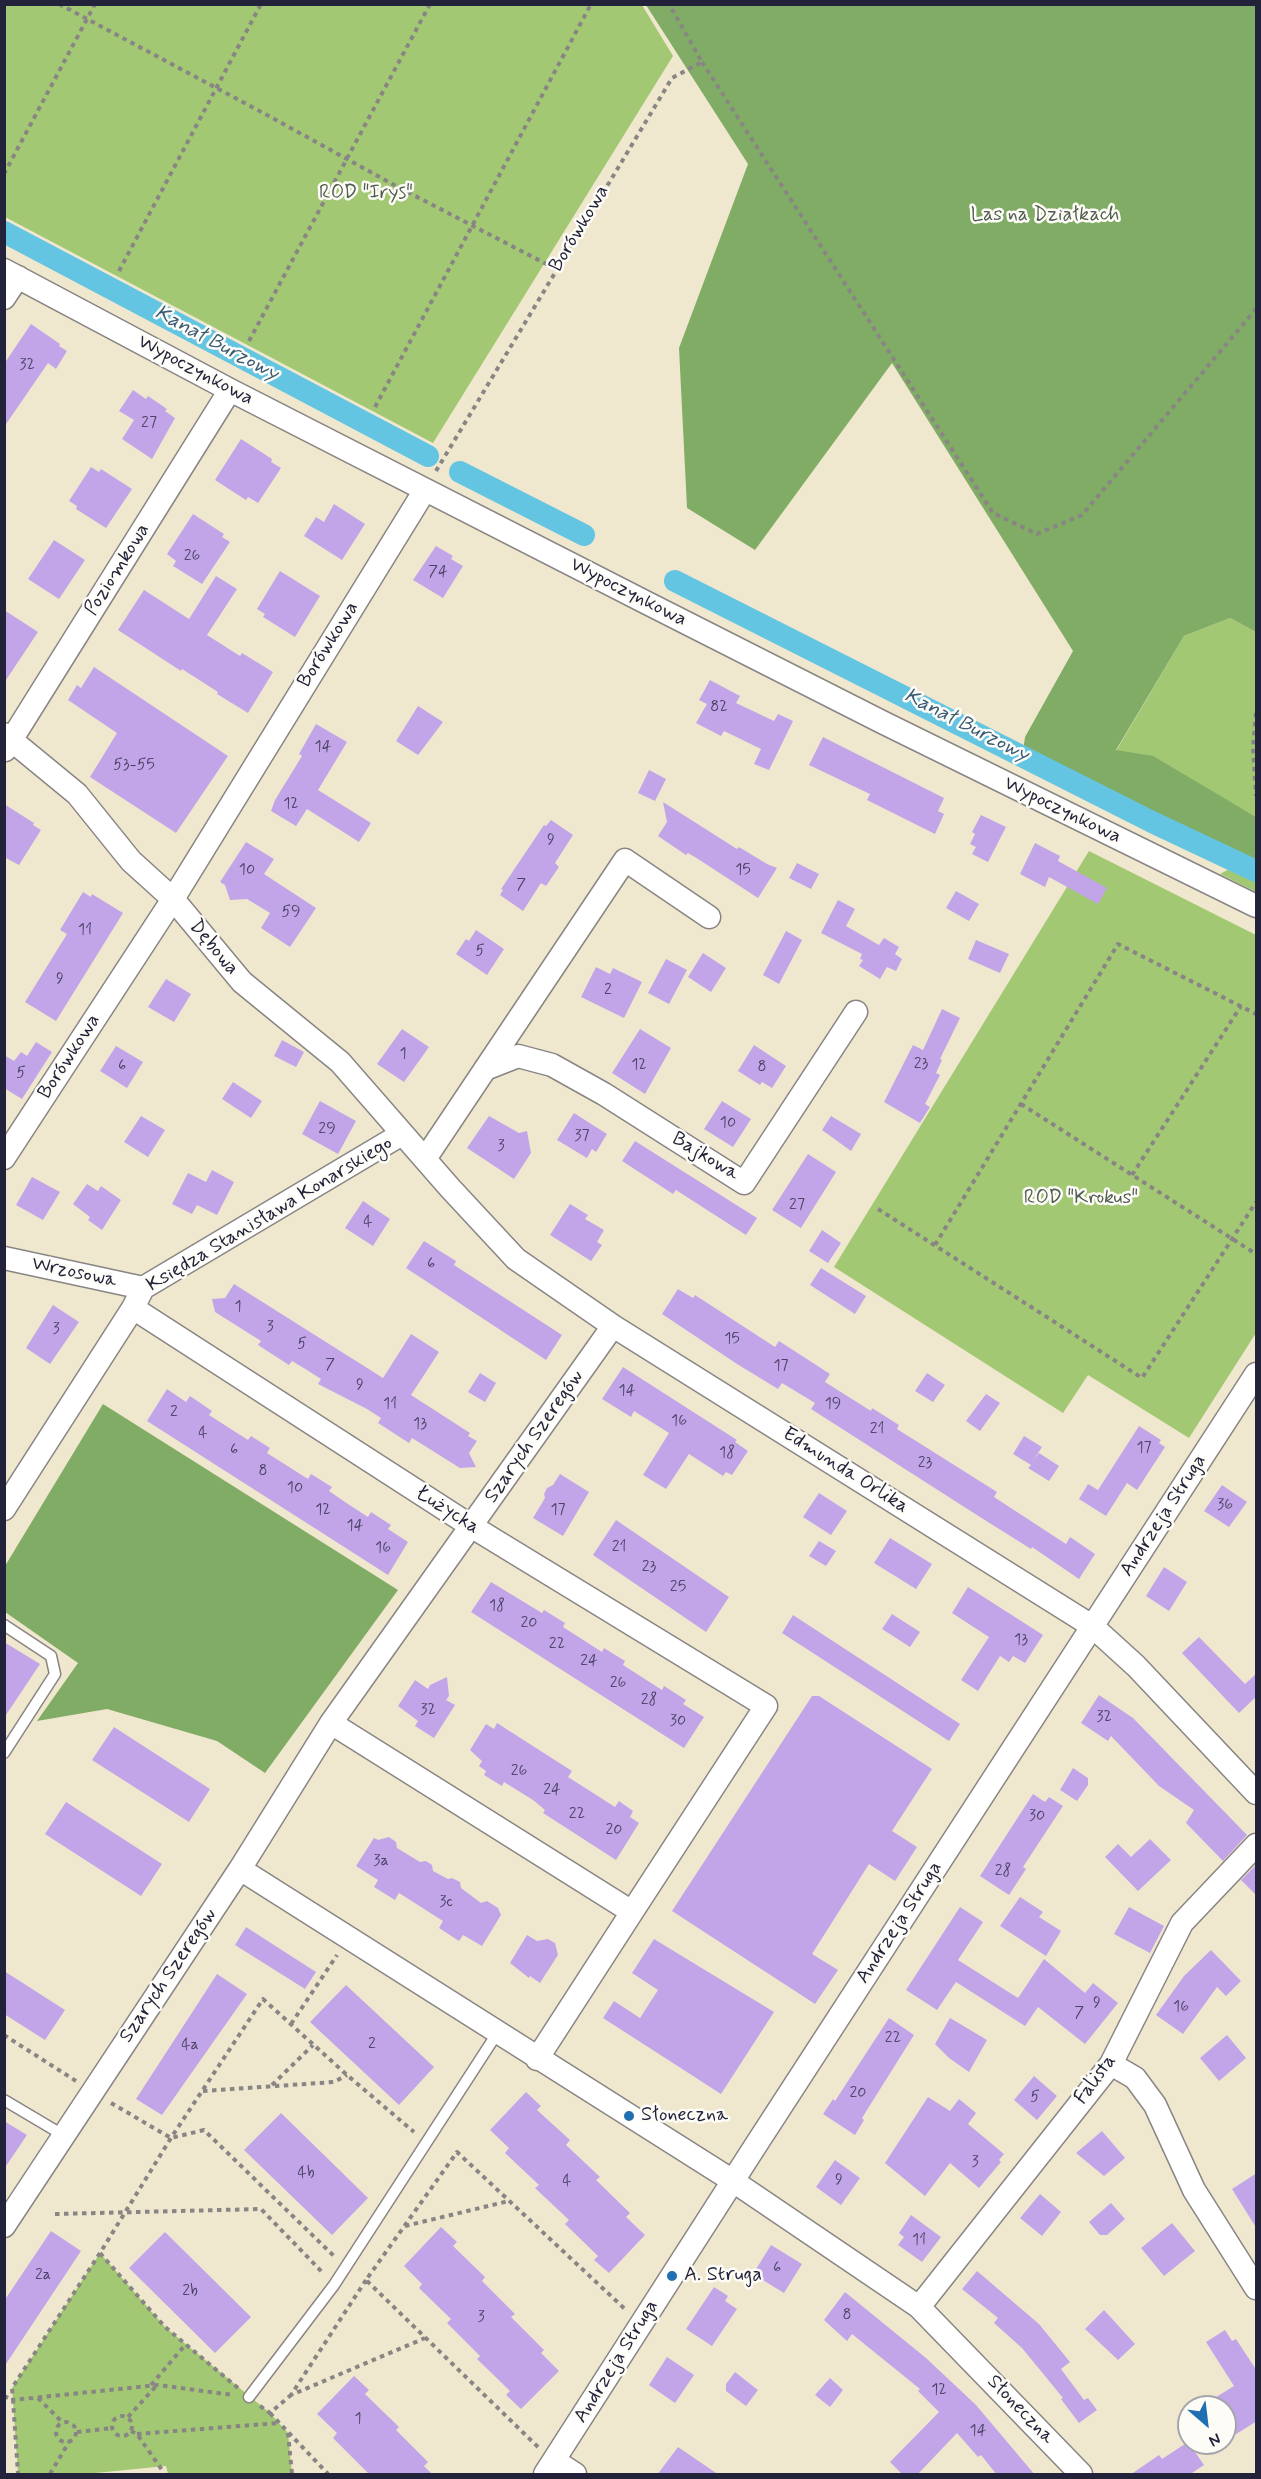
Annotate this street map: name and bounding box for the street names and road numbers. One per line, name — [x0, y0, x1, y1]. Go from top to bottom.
street label: Borówkowa — [545, 181, 615, 277]
street label: Wypoczynkowa — [133, 330, 257, 412]
street label: Poziomkowa — [80, 520, 156, 620]
street label: Wypoczynkowa — [566, 553, 690, 633]
street label: Borówkowa — [293, 598, 365, 692]
street label: Wypoczynkowa — [999, 772, 1125, 850]
street label: Dębowa — [183, 915, 243, 981]
street label: Borówkowa — [34, 1010, 106, 1104]
street label: Bajkowa — [667, 1128, 743, 1186]
street label: Księdza Stanisława Konarskiego — [143, 1132, 397, 1298]
street label: Wrzosowa — [29, 1252, 119, 1294]
street label: Szarych Szeregów — [480, 1366, 590, 1508]
street label: Edmunda Orlika — [778, 1423, 912, 1519]
street label: Andrzeja Struga — [1116, 1450, 1212, 1582]
street label: Łużycka — [411, 1482, 483, 1540]
street label: Andrzeja Struga — [852, 1857, 948, 1989]
street label: Szarych Szeregów — [115, 1904, 223, 2048]
street label: Falista — [1070, 2051, 1122, 2109]
street label: Andrzeja Struga — [570, 2296, 664, 2428]
street label: Słoneczna — [981, 2370, 1059, 2450]

